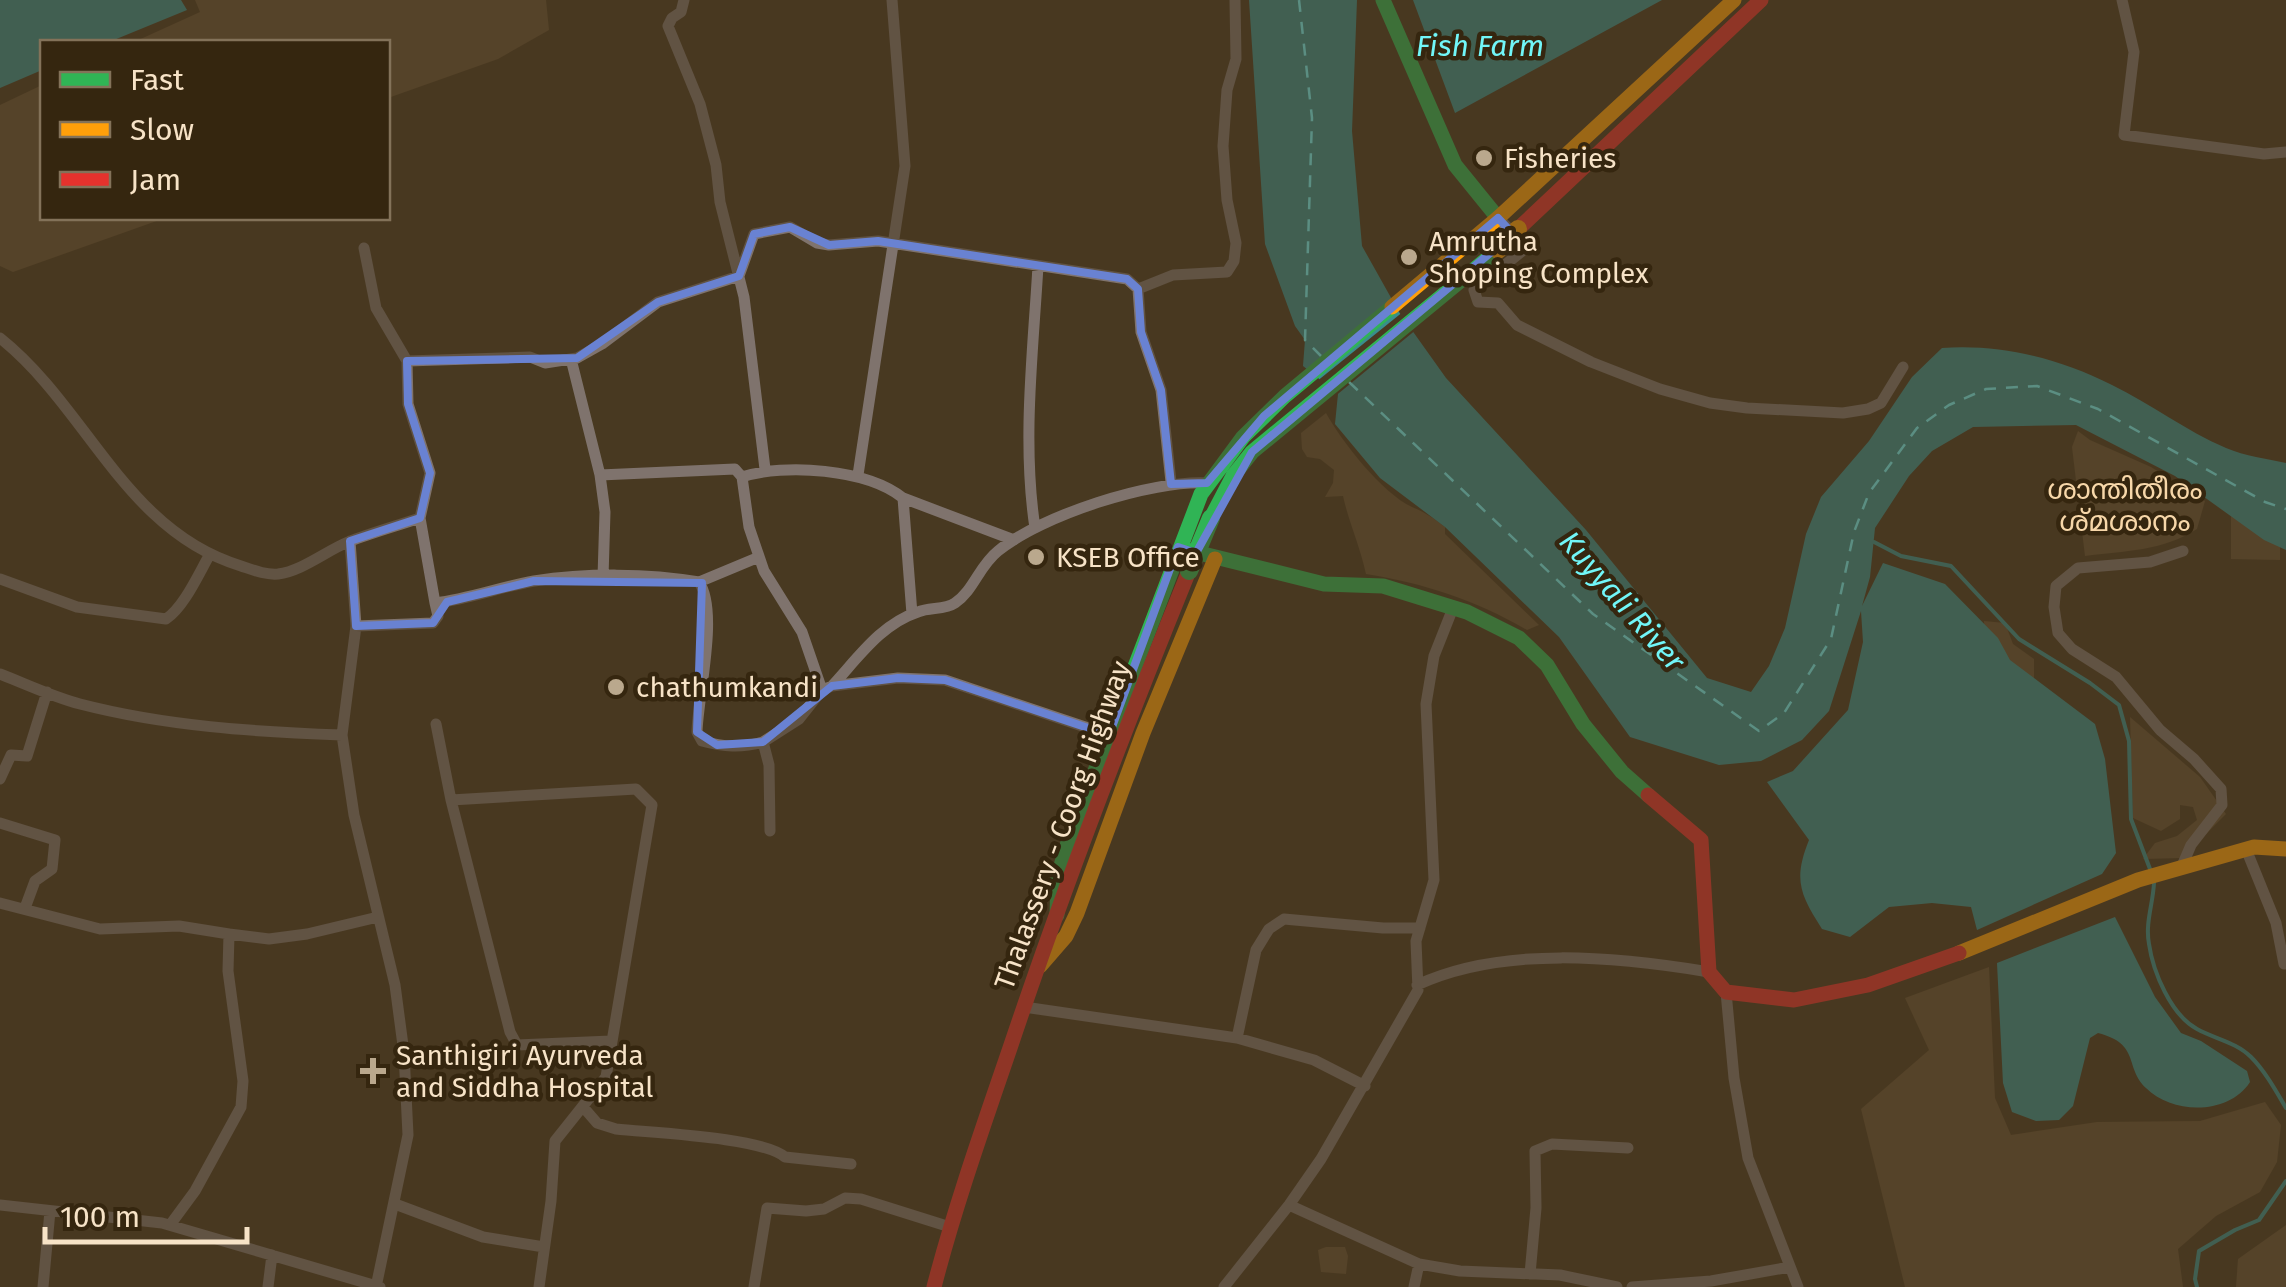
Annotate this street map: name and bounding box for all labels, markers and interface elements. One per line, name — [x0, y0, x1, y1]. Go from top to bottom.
water label: Fish Farm — [1416, 28, 1544, 64]
legend — [40, 40, 390, 220]
text: Fast — [130, 62, 184, 98]
text: Slow — [130, 112, 194, 148]
place label: Fisheries — [1504, 142, 1616, 175]
marker: Fisheries — [1473, 147, 1495, 169]
text: Jam — [130, 162, 181, 198]
place label: Amrutha Shoping Complex — [1429, 225, 1649, 290]
marker: Amrutha Shoping Complex — [1398, 246, 1420, 268]
park label: ശാന്തിതീരം ശ്മശാനം — [2047, 473, 2203, 538]
water label: Kuyyali River — [1552, 524, 1693, 679]
place label: KSEB Office — [1056, 541, 1200, 574]
marker: KSEB Office — [1025, 546, 1047, 568]
street label: Thalassery - Coorg Highway — [988, 656, 1137, 994]
place label: chathumkandi — [636, 671, 818, 704]
marker: chathumkandi — [605, 676, 627, 698]
place label: Santhigiri Ayurveda and Siddha Hospital — [396, 1039, 654, 1104]
marker: Santhigiri Ayurveda and Siddha Hospital — [360, 1058, 386, 1084]
scale bar — [45, 1182, 248, 1244]
text: 100 m — [60, 1199, 140, 1235]

